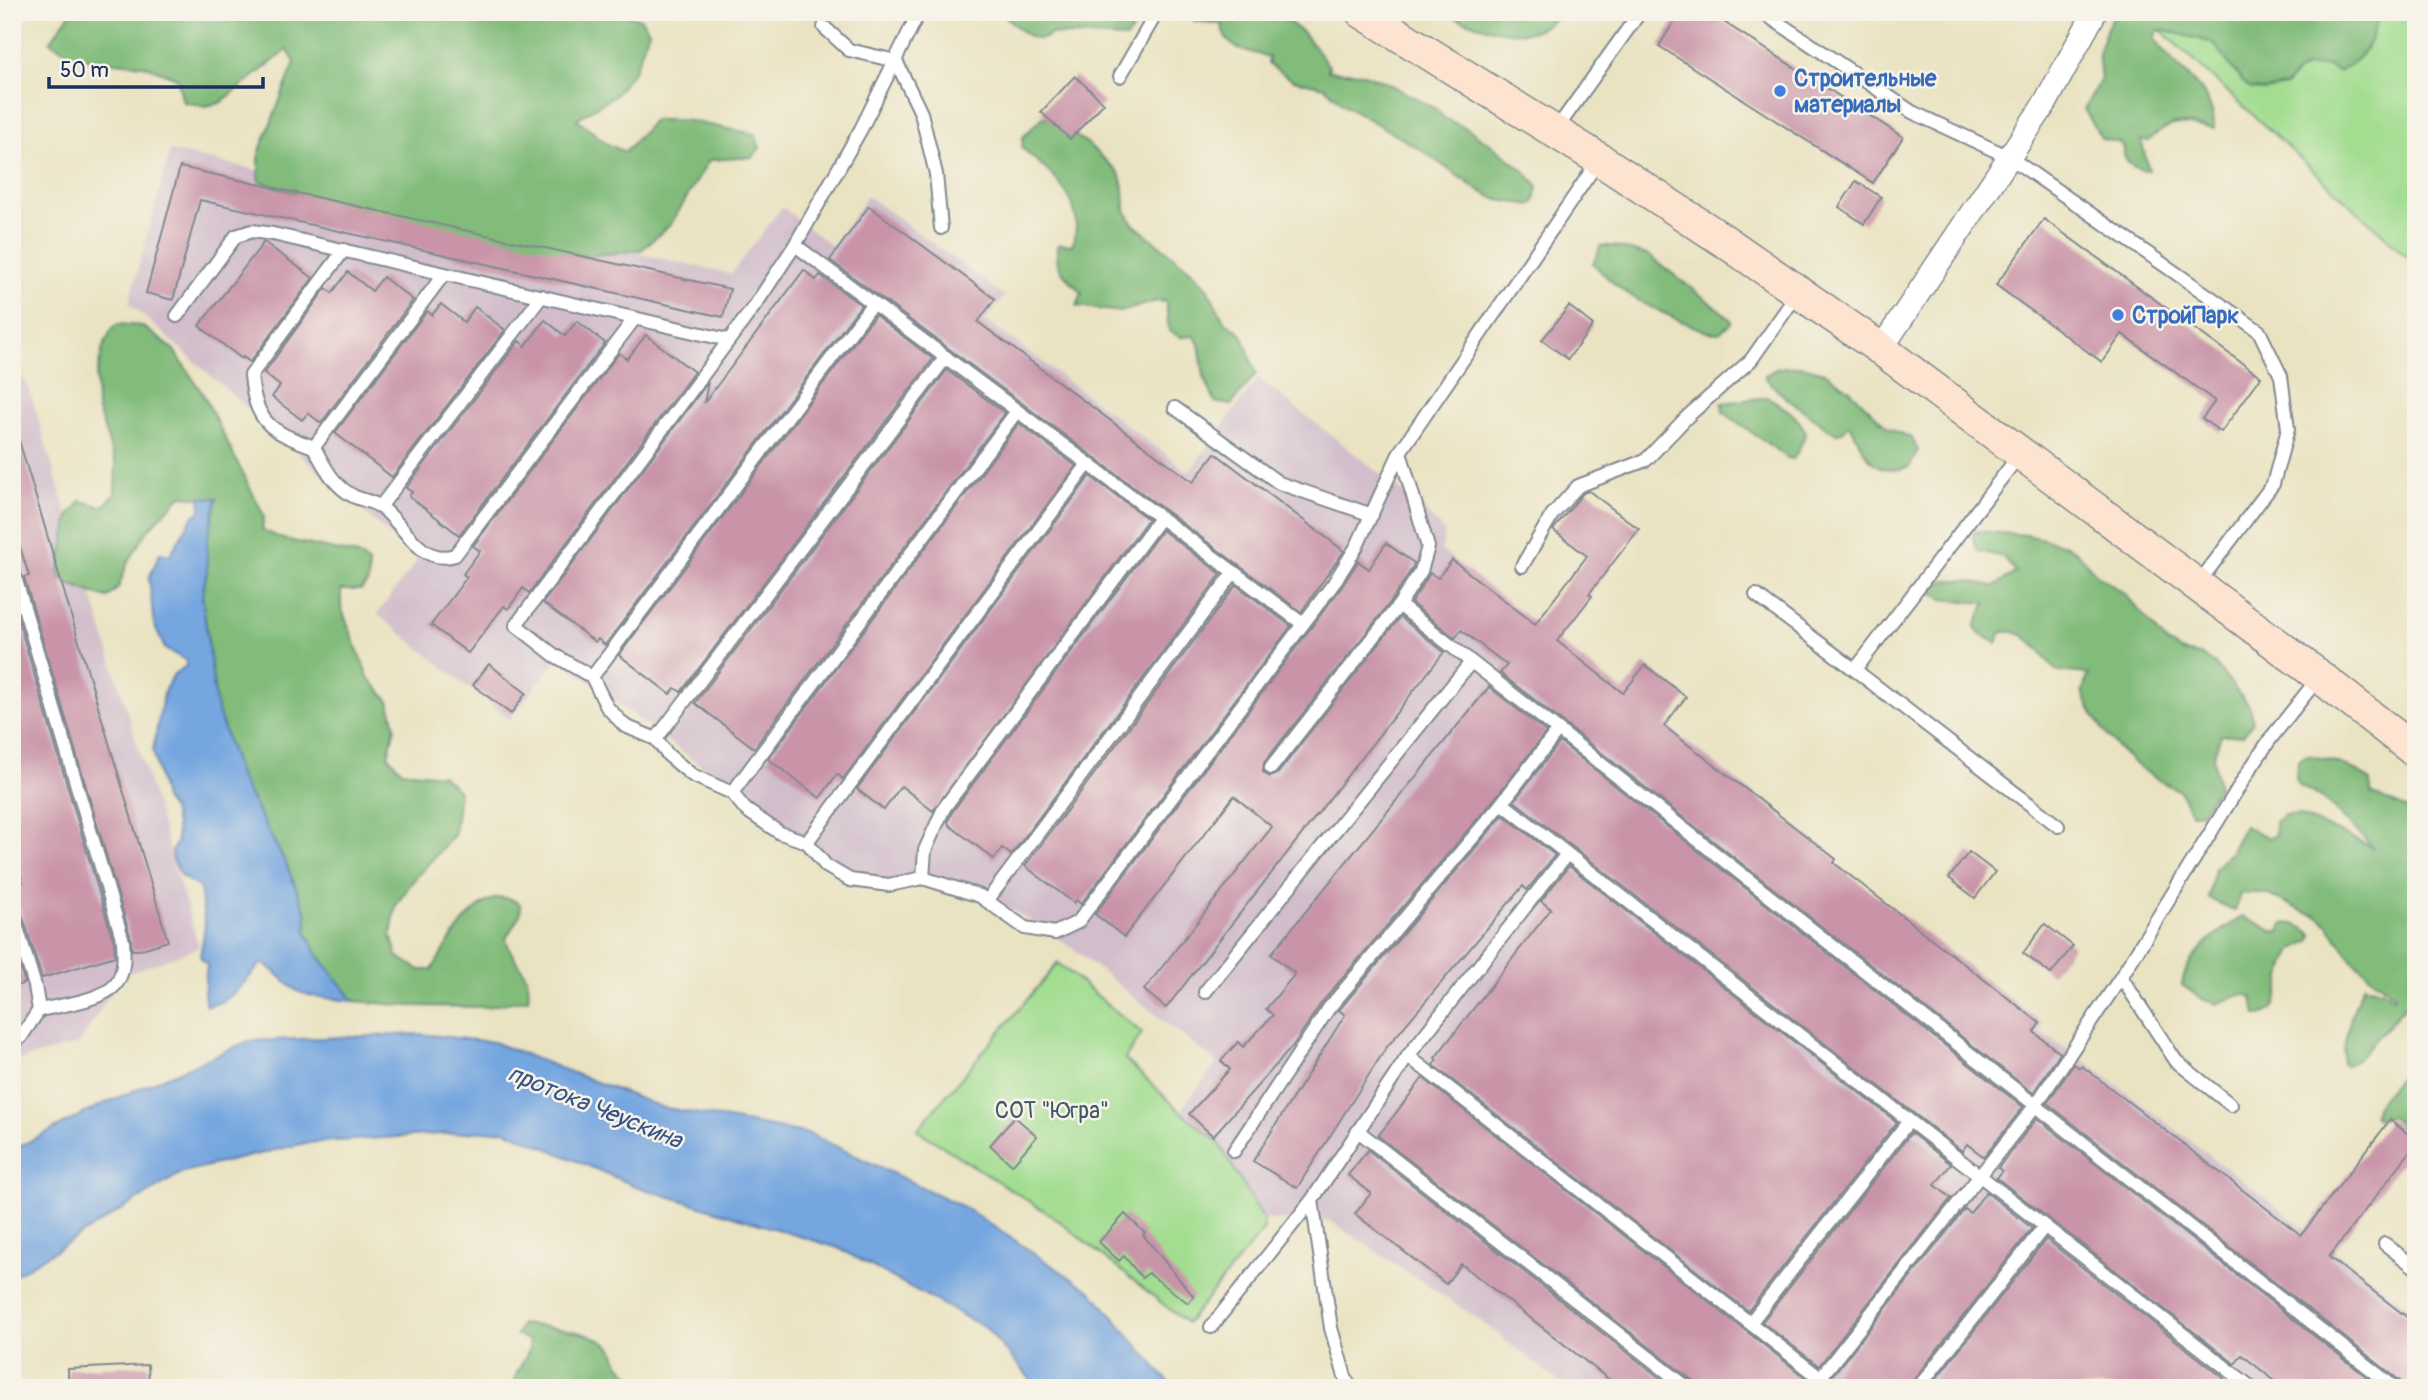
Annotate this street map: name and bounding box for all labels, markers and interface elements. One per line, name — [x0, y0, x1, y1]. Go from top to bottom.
scale bar — [49, 46, 262, 90]
text: 50 m — [60, 57, 109, 84]
place label: Строительные материалы — [1794, 64, 1937, 119]
marker: Строительные материалы — [1772, 83, 1788, 99]
place label: СтройПарк — [2132, 301, 2239, 330]
marker: СтройПарк — [2110, 307, 2126, 323]
water label: протока Чеускина — [504, 1059, 688, 1156]
park label: СОТ "Югра" — [995, 1096, 1109, 1125]

